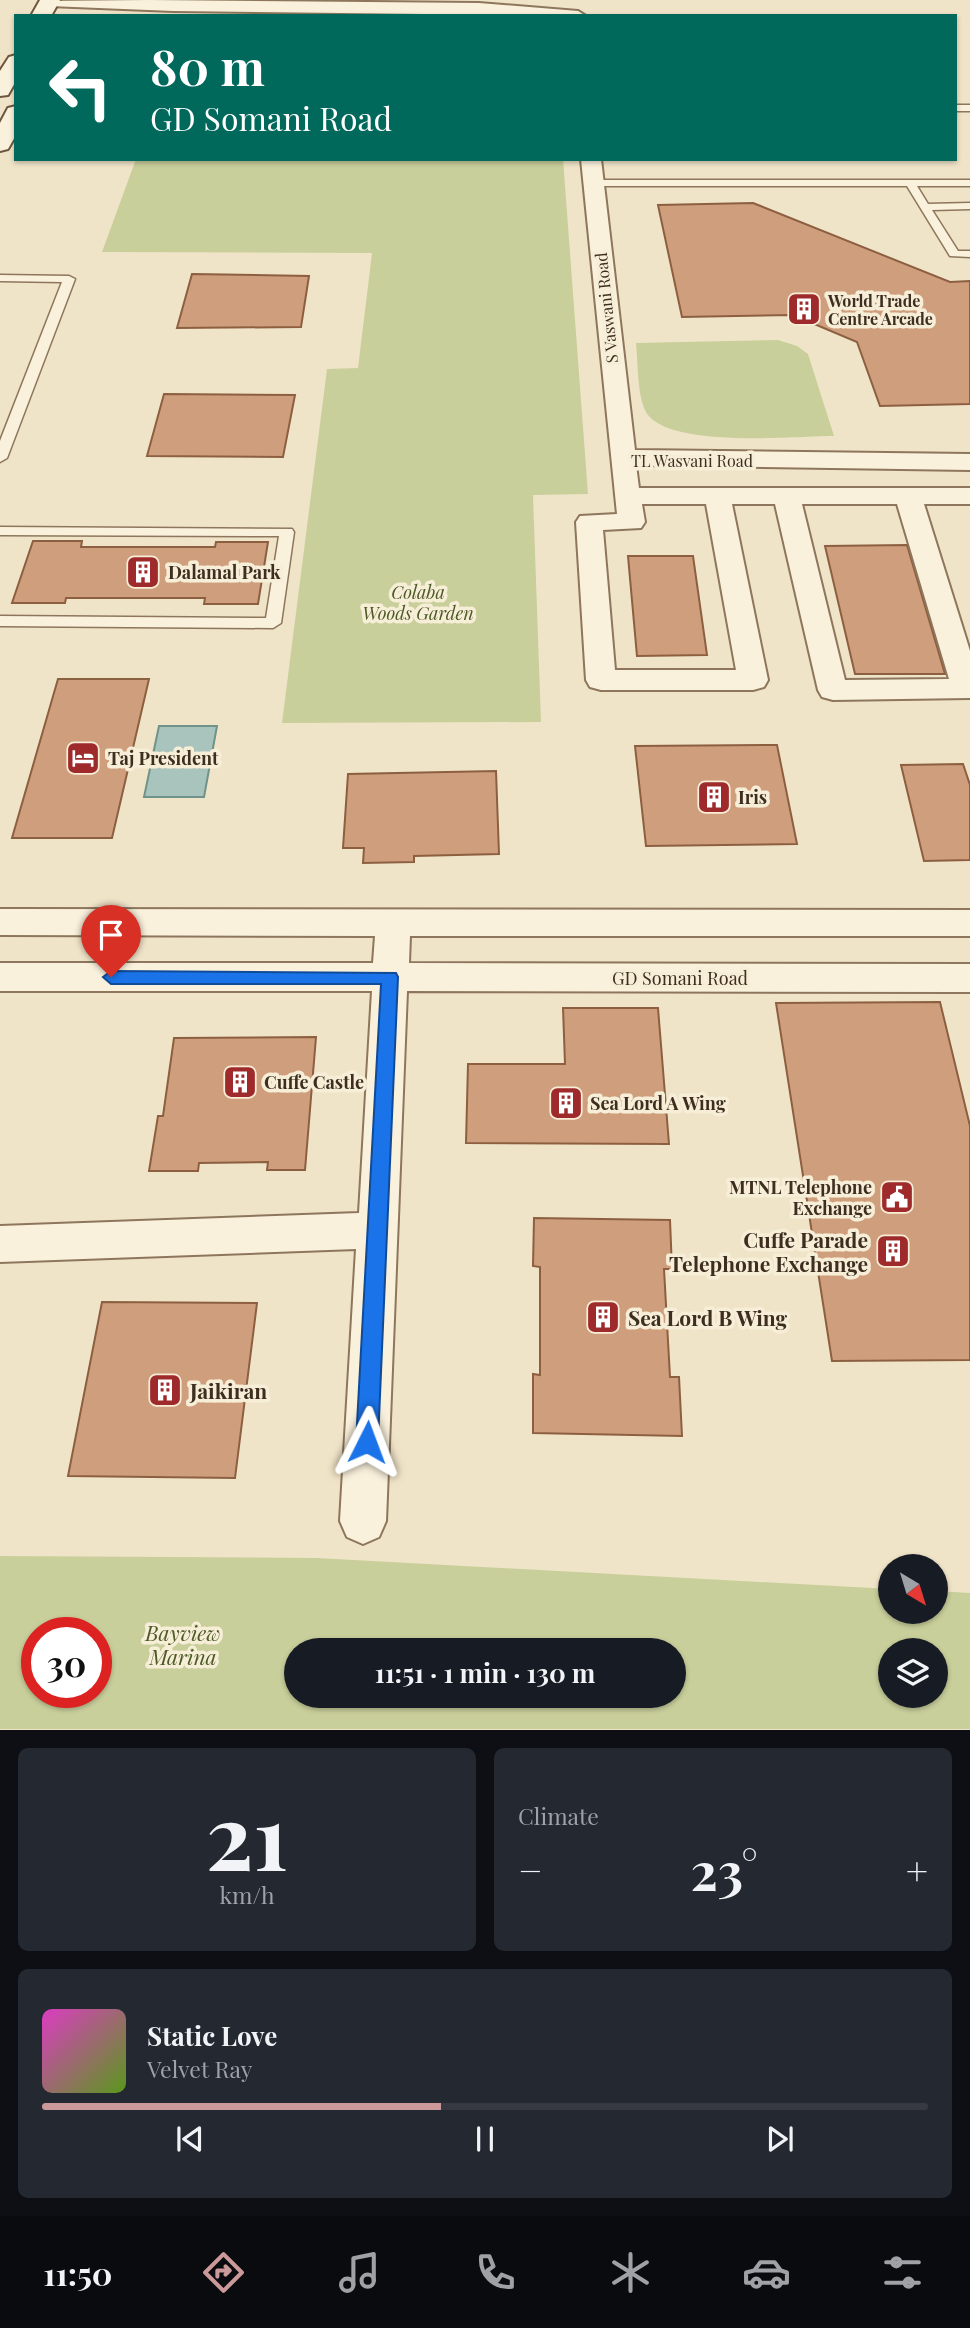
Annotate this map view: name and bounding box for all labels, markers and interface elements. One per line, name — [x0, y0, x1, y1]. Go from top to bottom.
text: 80 m — [150, 33, 265, 98]
icon: left — [35, 42, 126, 133]
text: GD Somani Road — [150, 96, 392, 139]
street label: S Vaswani Road — [590, 252, 622, 364]
building icon: World Trade Centre Arcade — [785, 290, 823, 328]
place label: World Trade Centre Arcade — [827, 290, 933, 329]
street label: TL Wasvani Road — [631, 450, 753, 471]
building icon: Dalamal Park — [124, 553, 162, 591]
place label: Dalamal Park — [168, 560, 281, 584]
park label: Colaba Woods Garden — [362, 580, 474, 625]
hotel icon: Taj President — [64, 739, 102, 777]
place label: Taj President — [108, 746, 219, 770]
building icon: Iris — [695, 778, 733, 816]
place label: Iris — [738, 785, 767, 809]
pin — [81, 905, 141, 977]
icon: arrive — [92, 916, 130, 954]
street label: GD Somani Road — [612, 966, 749, 990]
building icon: Cuffe Castle — [221, 1063, 259, 1101]
place label: Cuffe Castle — [264, 1070, 364, 1094]
building icon: Sea Lord A Wing — [547, 1084, 585, 1122]
place label: Sea Lord A Wing — [590, 1091, 726, 1115]
place label: MTNL Telephone Exchange — [729, 1175, 872, 1220]
public building icon: MTNL Telephone Exchange — [878, 1178, 916, 1216]
place label: Cuffe Parade Telephone Exchange — [669, 1225, 868, 1277]
building icon: Cuffe Parade Telephone Exchange — [874, 1232, 912, 1270]
building icon: Sea Lord B Wing — [584, 1298, 622, 1336]
place label: Sea Lord B Wing — [628, 1303, 788, 1331]
building icon: Jaikiran — [146, 1371, 184, 1409]
place label: Jaikiran — [189, 1376, 267, 1404]
position arrow — [330, 1405, 404, 1479]
north arrow — [878, 1554, 948, 1624]
map controls — [878, 1554, 948, 1708]
speed limit sign: 30 — [21, 1617, 112, 1708]
park label: Bayview Marina — [144, 1618, 221, 1670]
button: layers — [878, 1638, 948, 1708]
text: 11:51 · 1 min · 130 m — [375, 1655, 595, 1690]
text: 21 — [206, 1773, 288, 1894]
text: Climate — [518, 1800, 599, 1831]
text: 23° — [691, 1835, 758, 1904]
text: − — [518, 1844, 543, 1895]
text: + — [906, 1844, 928, 1895]
text: km/h — [219, 1879, 275, 1910]
text: Static Love — [147, 2018, 277, 2053]
text: Velvet Ray — [147, 2053, 252, 2084]
icon: previous — [171, 2120, 209, 2158]
icon: pause — [466, 2120, 504, 2158]
icon: next — [761, 2120, 799, 2158]
icon: directions — [199, 2248, 248, 2297]
icon: music — [335, 2248, 384, 2297]
icon: phone — [471, 2248, 520, 2297]
icon: climate — [606, 2248, 655, 2297]
icon: car — [742, 2248, 791, 2297]
icon: filters — [878, 2248, 927, 2297]
text: 11:50 — [43, 2251, 112, 2294]

